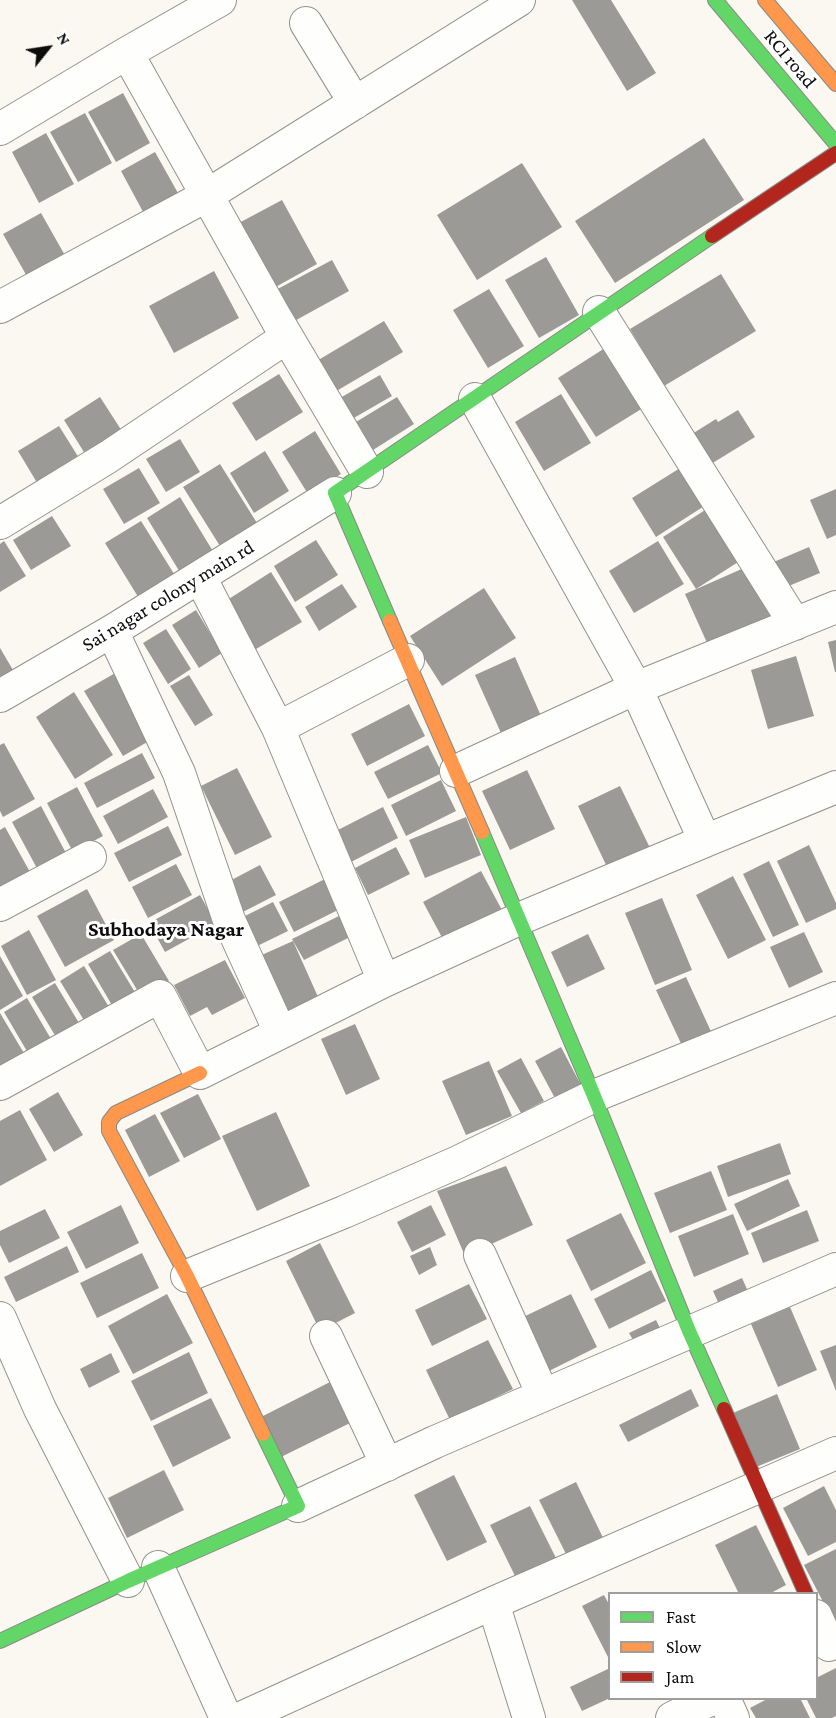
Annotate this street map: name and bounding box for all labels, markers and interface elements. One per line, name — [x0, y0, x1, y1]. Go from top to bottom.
north arrow — [18, 18, 78, 78]
street label: RCI road — [759, 25, 821, 93]
text: N — [54, 30, 74, 48]
street label: Sai nagar colony main rd — [78, 535, 258, 657]
district label: Subhodaya Nagar — [88, 917, 244, 943]
legend — [608, 1592, 818, 1700]
text: Fast — [666, 1607, 696, 1627]
text: Slow — [666, 1637, 701, 1657]
text: Jam — [666, 1667, 694, 1687]

